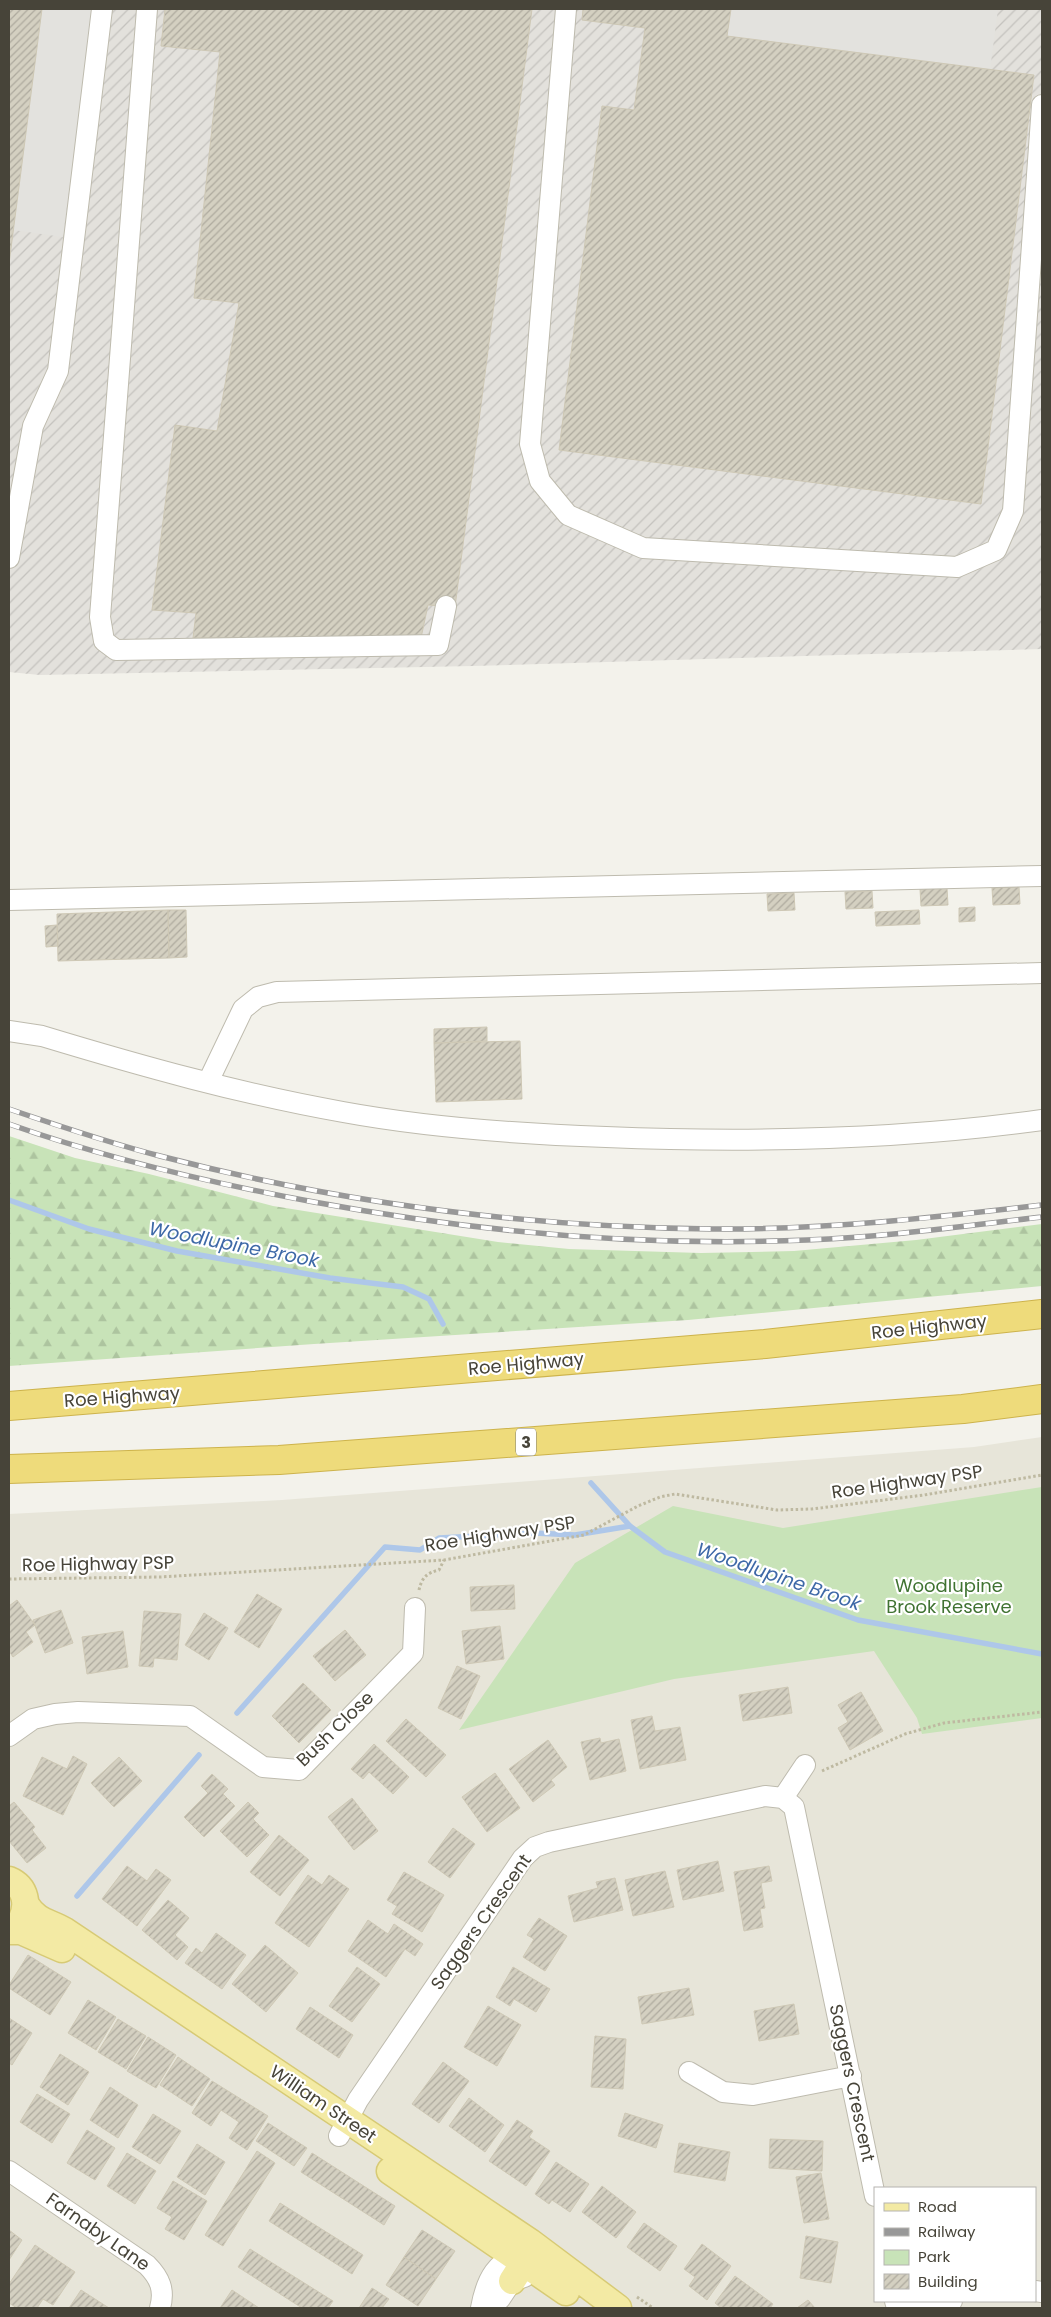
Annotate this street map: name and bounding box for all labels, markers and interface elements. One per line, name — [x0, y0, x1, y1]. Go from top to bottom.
water label: Woodlupine Brook — [147, 1215, 322, 1274]
street label: Roe Highway — [870, 1308, 988, 1345]
street label: Roe Highway — [467, 1346, 585, 1381]
street label: Roe Highway — [63, 1380, 181, 1413]
road number: 3 — [516, 1428, 536, 1455]
street label: Roe Highway PSP — [830, 1459, 984, 1504]
street label: Roe Highway PSP — [423, 1509, 577, 1558]
water label: Woodlupine Brook — [693, 1536, 866, 1618]
street label: Roe Highway PSP — [22, 1550, 174, 1577]
park label: Woodlupine Brook Reserve — [886, 1573, 1012, 1619]
street label: Bush Close — [290, 1685, 379, 1772]
street label: Saggers Crescent — [424, 1849, 537, 1995]
street label: Saggers Crescent — [824, 2002, 881, 2164]
street label: William Street — [265, 2059, 381, 2148]
street label: Farnaby Lane — [41, 2187, 155, 2277]
legend — [874, 2187, 1036, 2302]
text: Road — [918, 2196, 957, 2217]
text: Railway — [918, 2221, 976, 2242]
text: Park — [918, 2246, 950, 2267]
text: Building — [918, 2271, 978, 2292]

